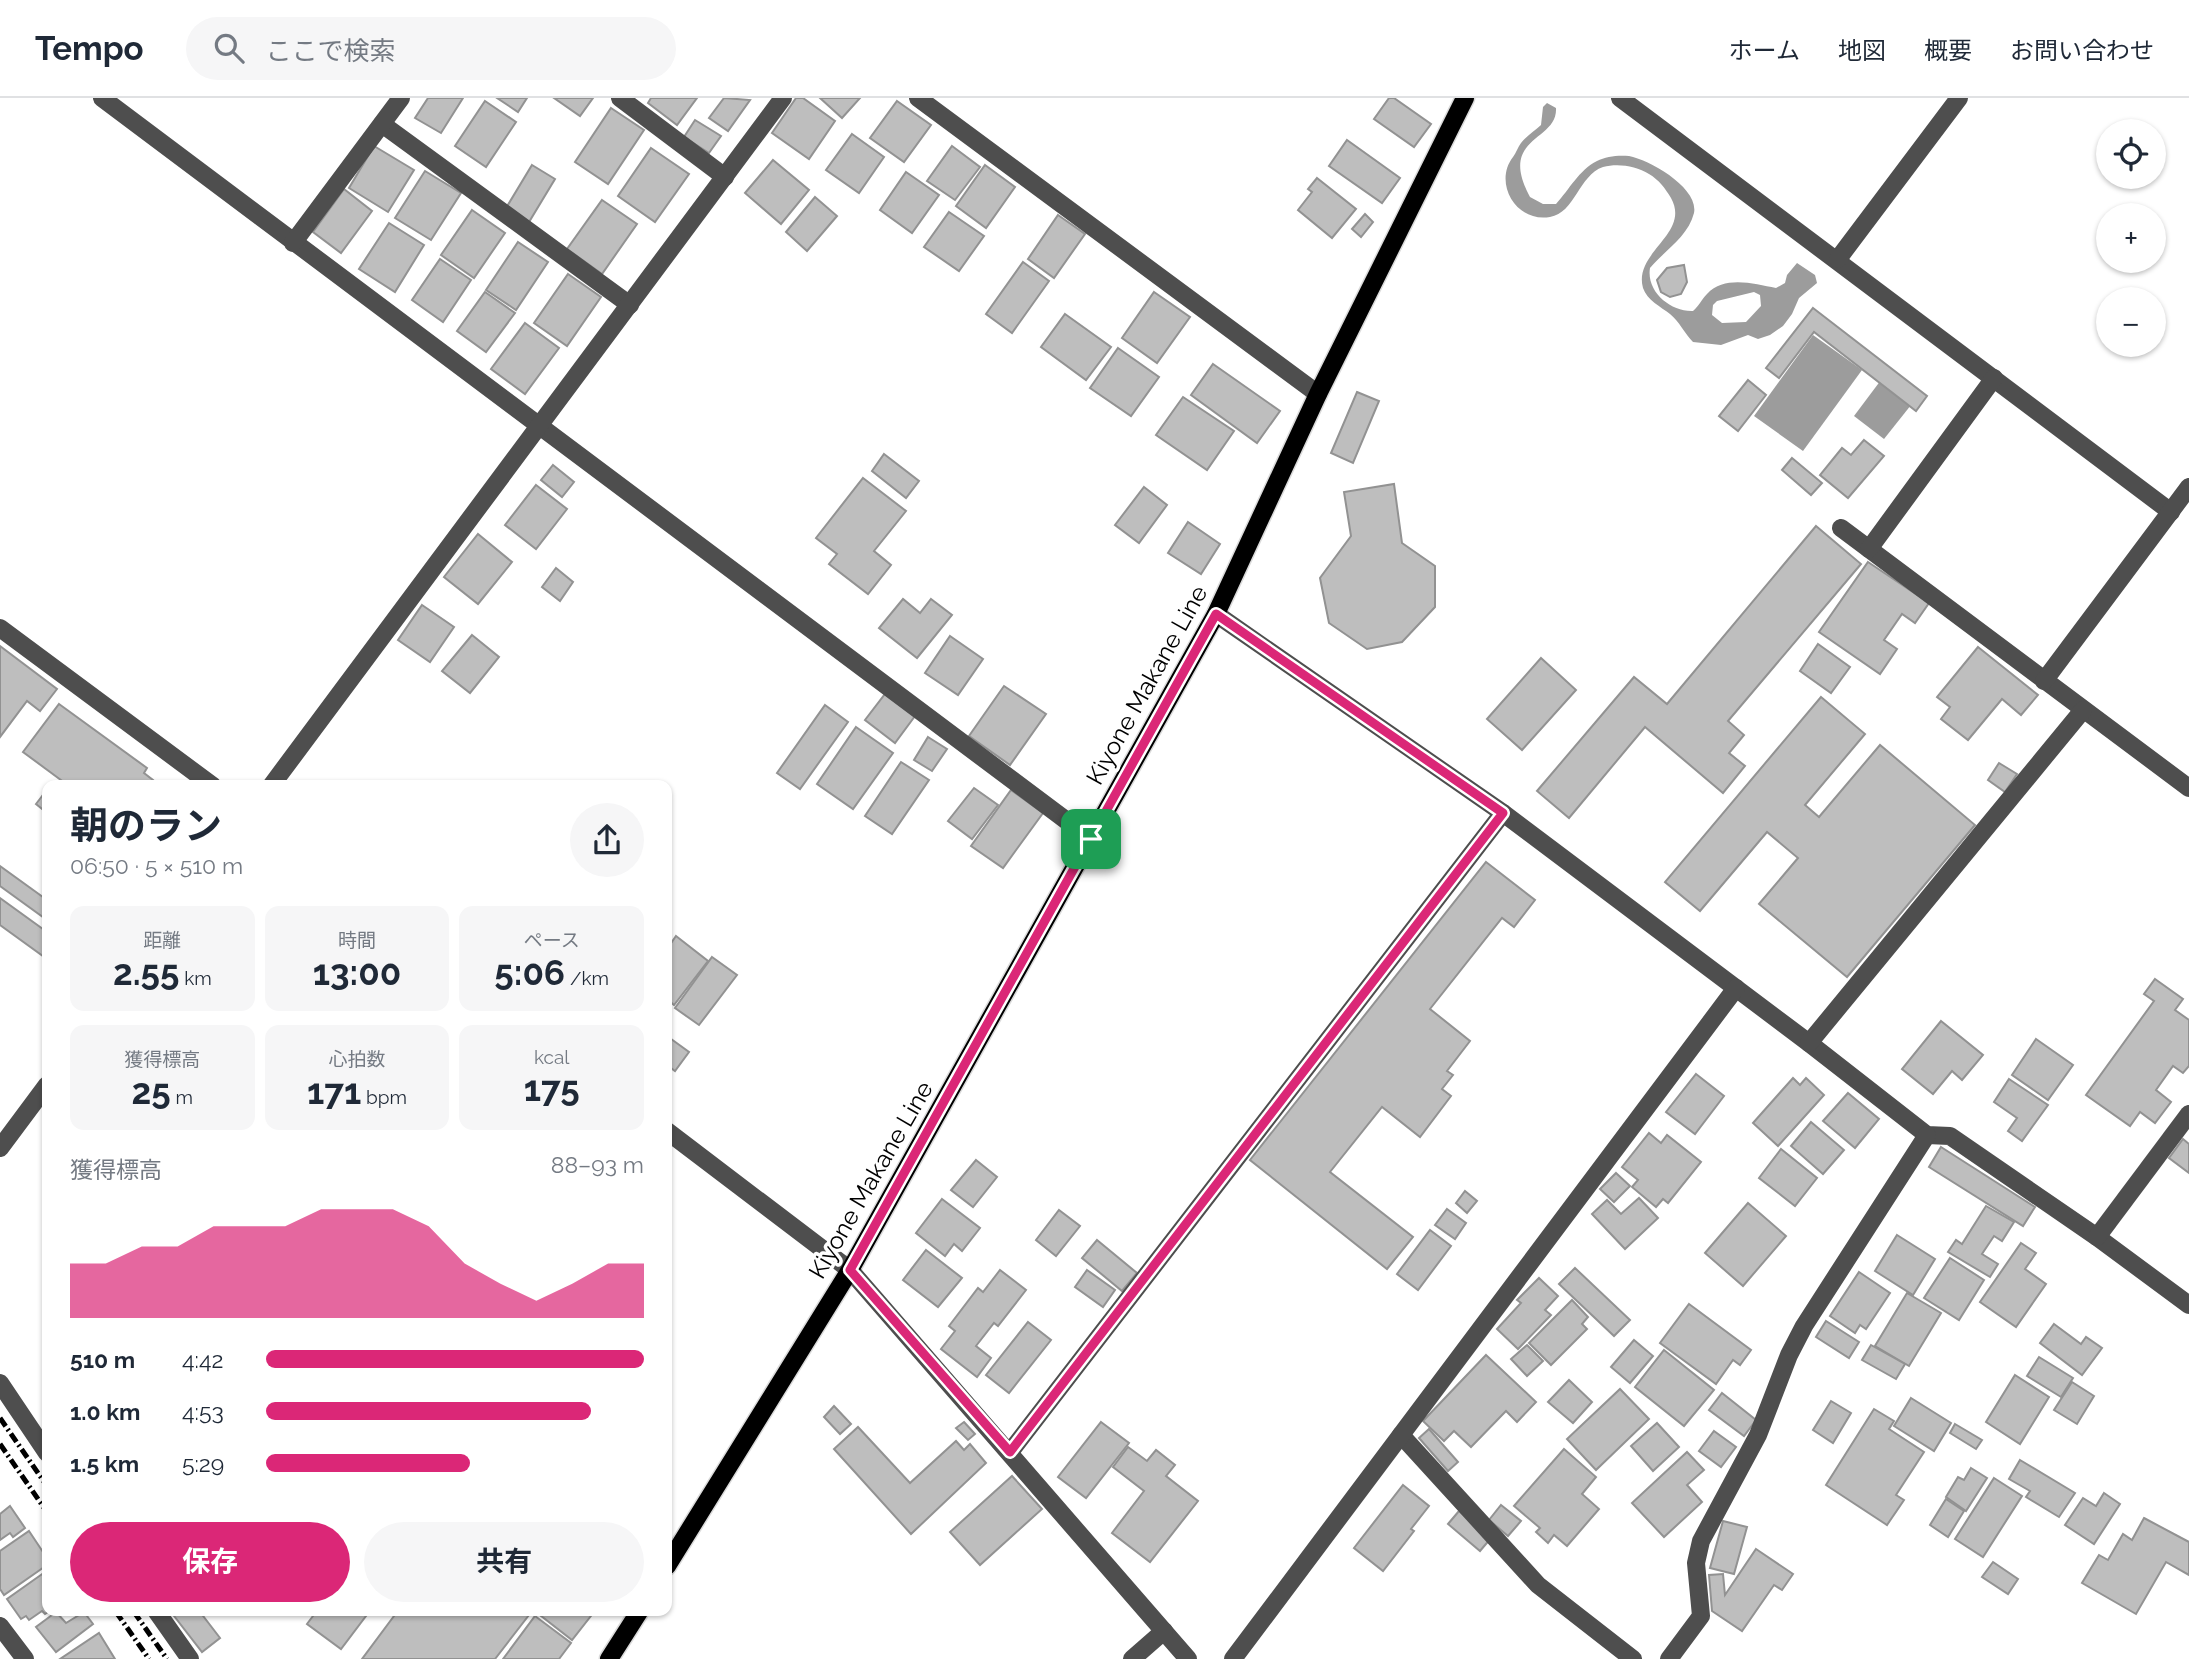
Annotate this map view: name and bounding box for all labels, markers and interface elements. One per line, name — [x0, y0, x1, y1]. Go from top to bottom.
search box — [186, 17, 676, 80]
text: Tempo — [35, 29, 144, 68]
icon: search — [210, 29, 248, 67]
text: ここで検索 — [266, 36, 396, 66]
text: ホーム — [1729, 36, 1800, 65]
text: 地図 — [1838, 36, 1886, 65]
text: 概要 — [1924, 36, 1972, 65]
text: お問い合わせ — [2010, 36, 2154, 65]
map controls — [2096, 119, 2166, 357]
button: locate — [2096, 119, 2166, 189]
button: + — [2096, 203, 2166, 273]
button: − — [2096, 287, 2166, 357]
street label: Kiyone Makane Line — [1080, 580, 1213, 789]
text: 朝のラン — [70, 803, 222, 848]
button: share — [570, 803, 644, 877]
pin — [1061, 809, 1121, 869]
icon: arrive — [1072, 820, 1110, 858]
text: 06:50 · 5 × 510 m — [70, 852, 243, 879]
text: 距離 — [143, 929, 181, 951]
text: 時間 — [338, 929, 376, 951]
text: ペース — [524, 929, 580, 951]
text: 2.55 — [113, 952, 179, 993]
text: 13:00 — [313, 952, 401, 993]
text: 5:06 — [494, 952, 565, 993]
text: km — [179, 967, 212, 989]
text: /km — [565, 967, 609, 989]
text: kcal — [534, 1046, 569, 1068]
text: 獲得標高 — [124, 1048, 200, 1070]
text: 心拍数 — [328, 1048, 386, 1070]
text: 175 — [524, 1068, 580, 1109]
text: 25 — [132, 1071, 171, 1112]
text: 171 — [307, 1071, 361, 1112]
street label: Kiyone Makane Line — [802, 1076, 939, 1284]
text: m — [171, 1086, 193, 1108]
text: bpm — [361, 1086, 407, 1108]
text: 88–93 m — [551, 1151, 644, 1178]
text: 獲得標高 — [70, 1156, 162, 1183]
text: 510 m — [70, 1346, 135, 1373]
text: 4:42 — [182, 1346, 223, 1373]
text: 1.0 km — [70, 1398, 140, 1425]
text: 4:53 — [182, 1398, 224, 1425]
text: 1.5 km — [70, 1450, 139, 1477]
text: 5:29 — [182, 1450, 224, 1477]
button: 保存 — [70, 1522, 350, 1602]
button: 共有 — [364, 1522, 644, 1602]

